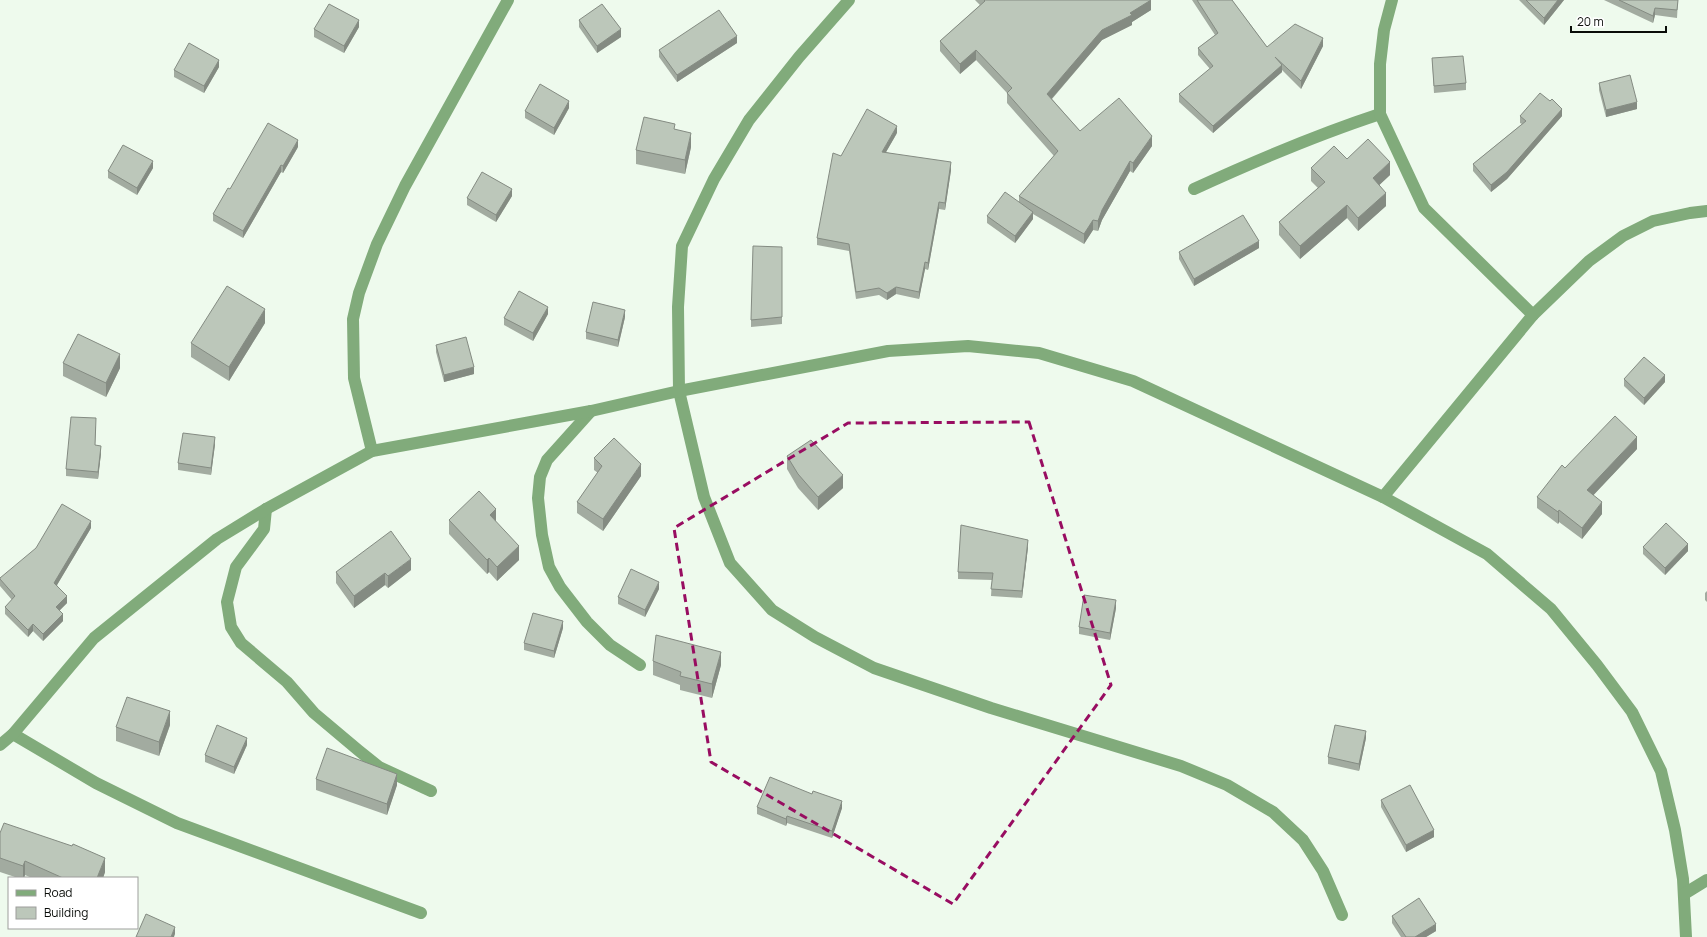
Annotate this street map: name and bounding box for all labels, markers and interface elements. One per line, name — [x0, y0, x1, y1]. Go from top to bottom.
scale bar — [1571, 8, 1666, 34]
text: 20 m — [1577, 13, 1604, 30]
legend — [8, 877, 138, 929]
text: Road — [44, 884, 72, 901]
text: Building — [44, 904, 88, 921]

